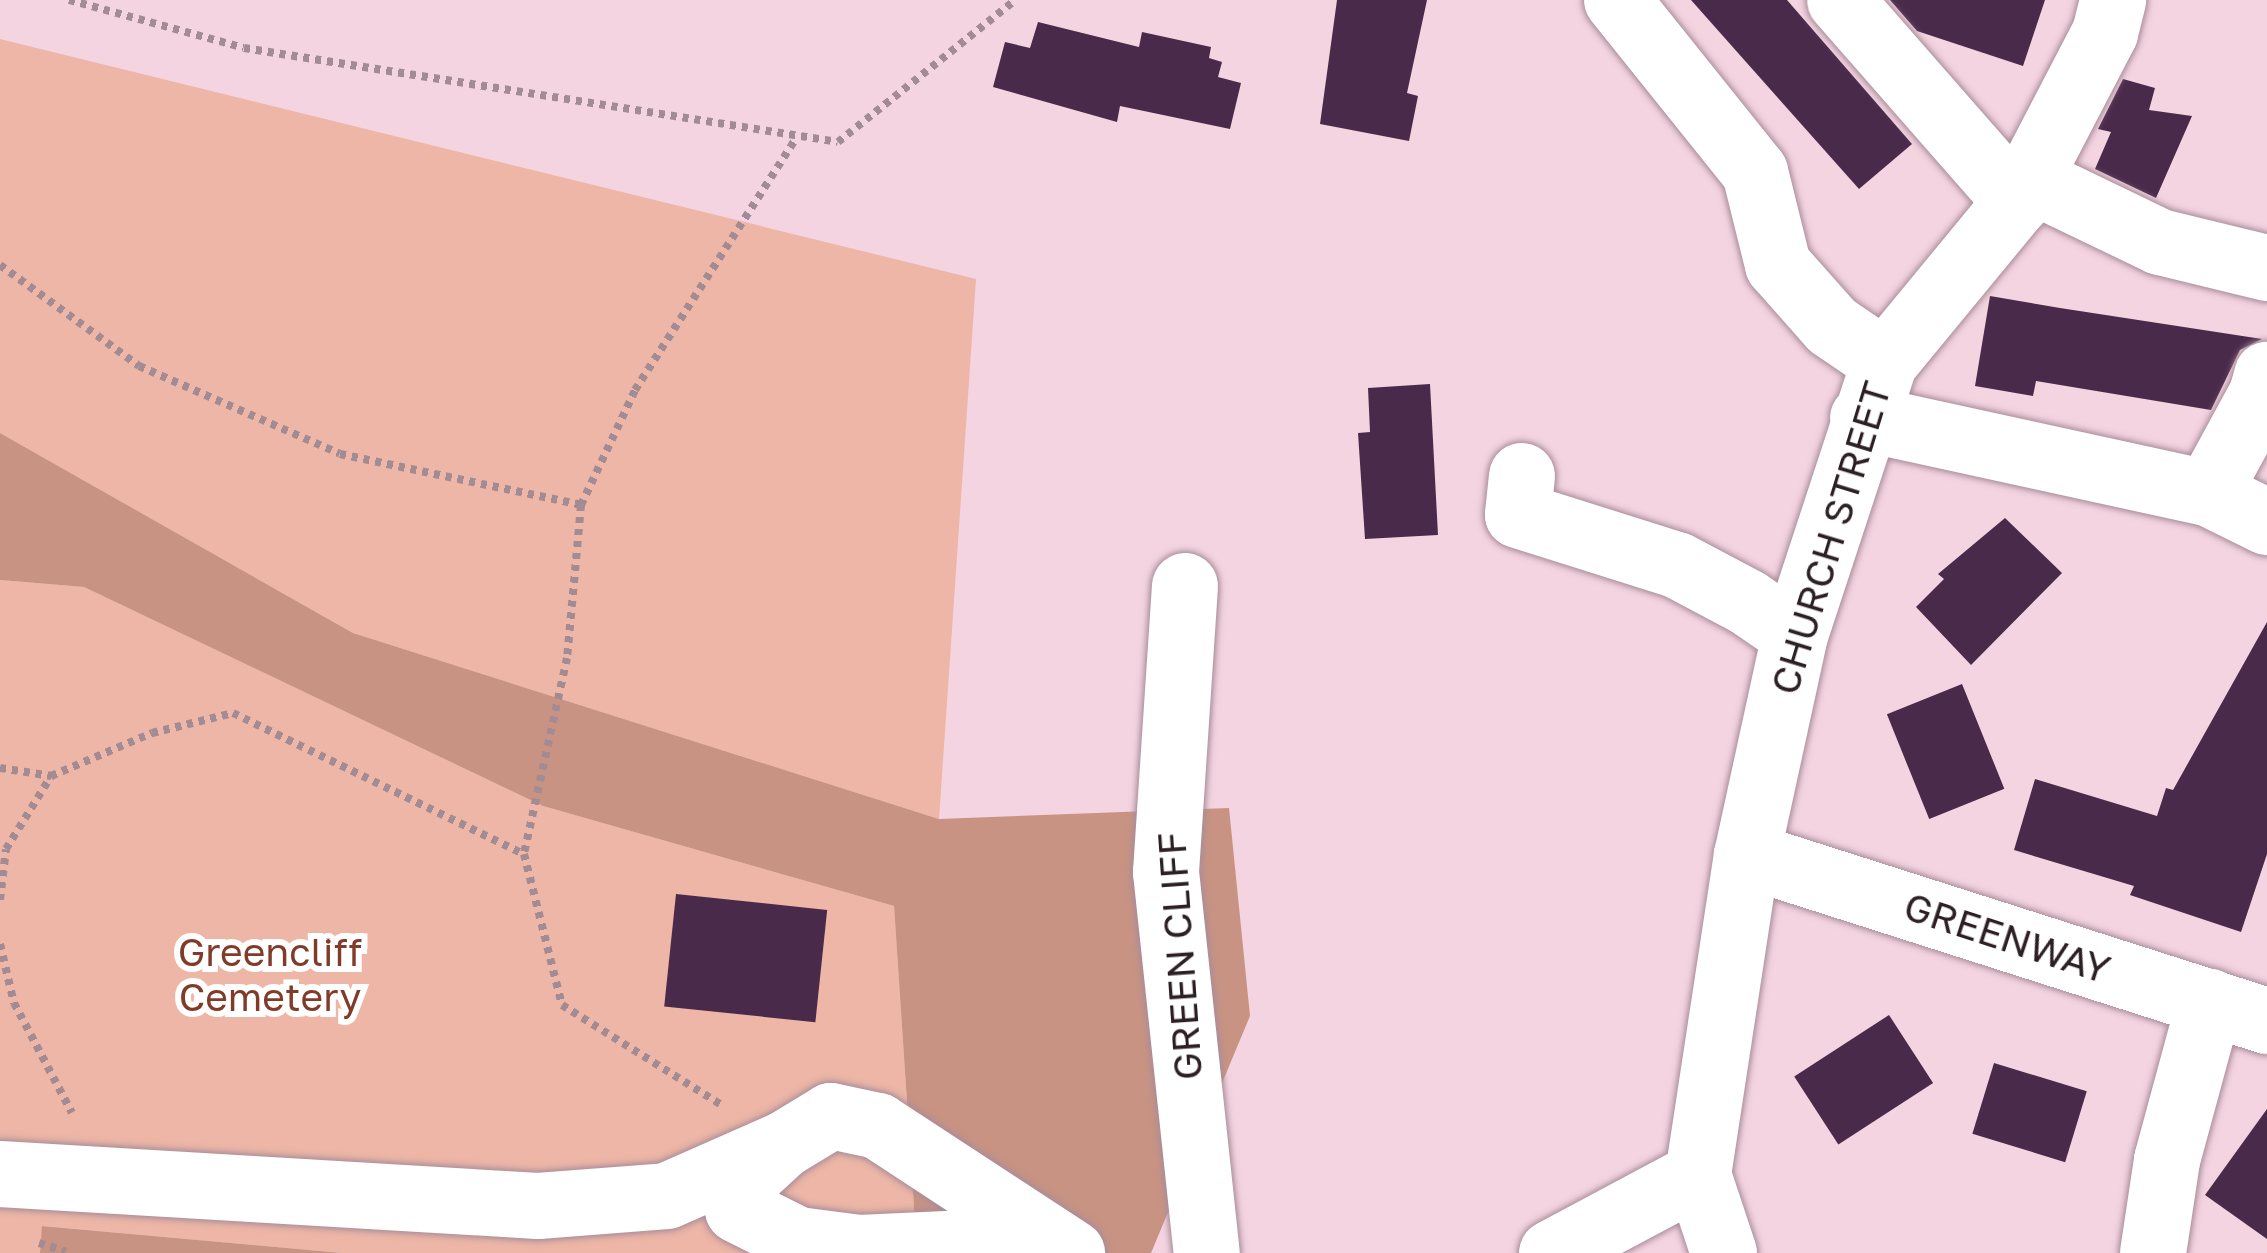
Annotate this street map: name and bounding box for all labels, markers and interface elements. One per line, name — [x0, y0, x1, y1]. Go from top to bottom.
street label: CHURCH STREET — [1761, 376, 1901, 700]
street label: GREEN CLIFF — [1148, 830, 1212, 1082]
street label: GREENWAY — [1898, 883, 2116, 993]
park label: Greencliff Cemetery — [178, 930, 362, 1021]

